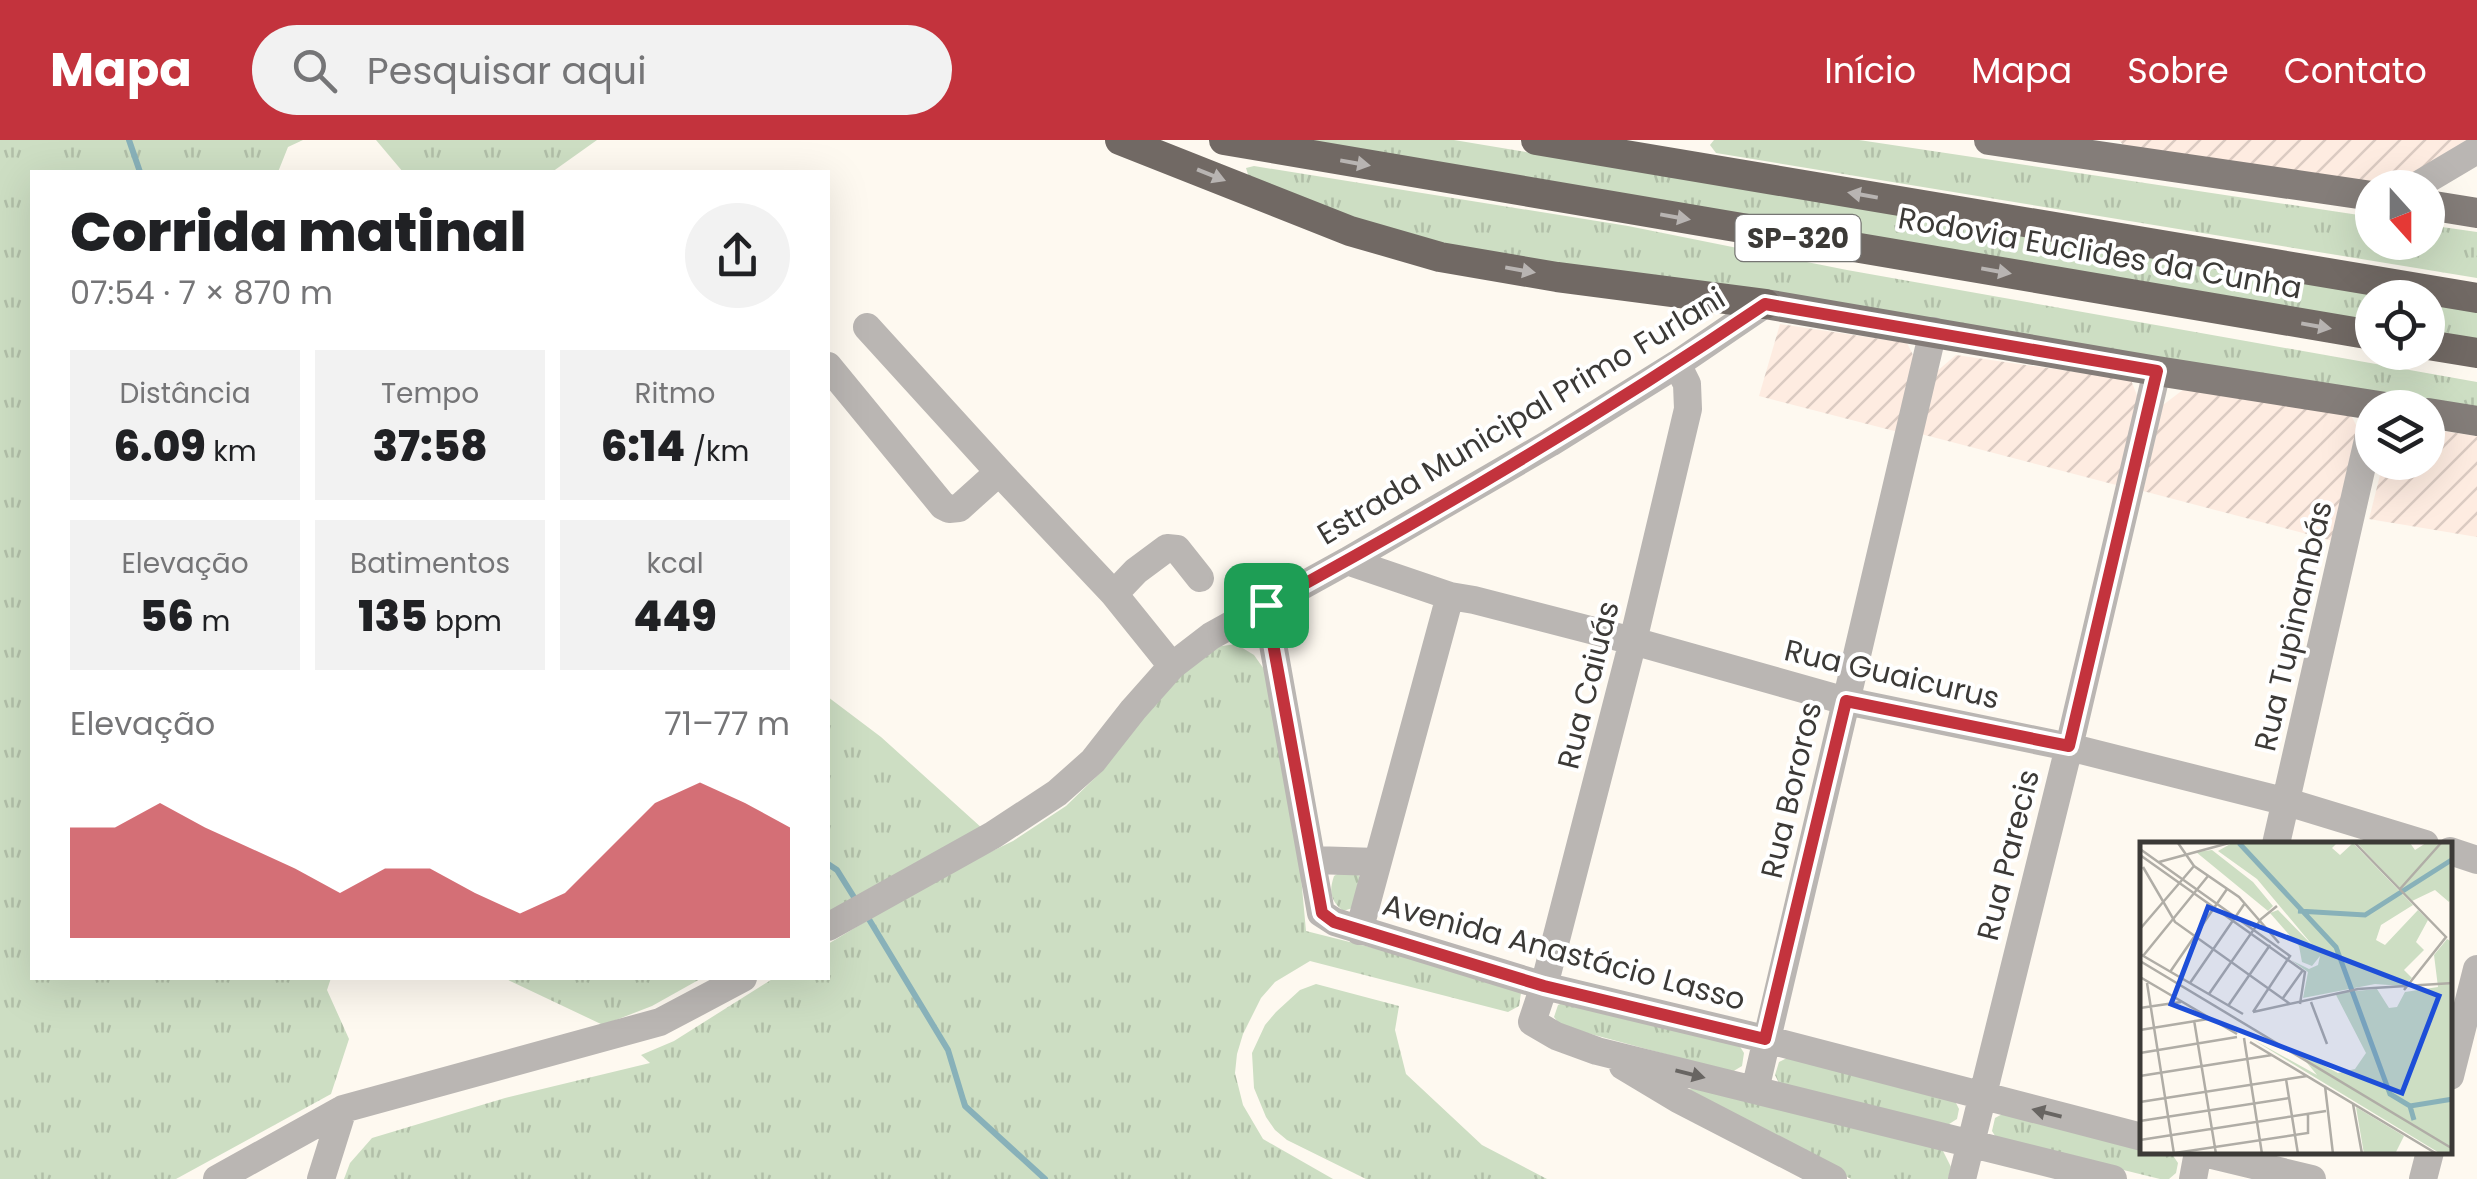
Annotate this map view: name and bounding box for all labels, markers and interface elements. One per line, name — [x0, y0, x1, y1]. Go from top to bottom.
search box — [252, 25, 952, 115]
text: Mapa — [50, 36, 192, 103]
icon: search — [287, 43, 342, 98]
text: Pesquisar aqui — [367, 44, 647, 97]
text: Início — [1824, 46, 1916, 95]
text: Mapa — [1971, 46, 2072, 95]
text: Sobre — [2127, 46, 2229, 95]
text: Contato — [2284, 46, 2427, 95]
one-way arrow — [1339, 156, 1371, 171]
one-way arrow — [1196, 168, 1226, 184]
north arrow — [2355, 170, 2445, 260]
map controls — [2355, 170, 2445, 480]
one-way arrow — [1847, 187, 1878, 202]
text: Corrida matinal — [70, 193, 526, 270]
street label: Rodovia Euclides da Cunha — [1895, 196, 2305, 310]
button: share — [685, 203, 790, 308]
one-way arrow — [1660, 210, 1691, 225]
road number: SP-320 — [1736, 215, 1860, 261]
one-way arrow — [1505, 263, 1537, 279]
one-way arrow — [1980, 264, 2012, 279]
text: 07:54 · 7 × 870 m — [70, 270, 333, 315]
street label: Estrada Municipal Primo Furlani — [1309, 277, 1733, 555]
button: locate — [2355, 280, 2445, 370]
one-way arrow — [2301, 318, 2332, 334]
text: Distância — [119, 374, 251, 413]
text: Tempo — [381, 374, 479, 413]
text: Ritmo — [635, 374, 715, 413]
button: layers — [2355, 390, 2445, 480]
text: 6.09 — [113, 417, 206, 476]
text: 37:58 — [372, 417, 488, 476]
text: 6:14 — [601, 417, 685, 476]
text: km — [206, 432, 257, 471]
text: /km — [685, 432, 749, 471]
street label: Rua Tupinambás — [2243, 497, 2343, 755]
text: Elevação — [121, 544, 249, 583]
text: Batimentos — [350, 544, 510, 583]
text: kcal — [646, 544, 704, 583]
pin — [1224, 563, 1309, 648]
icon: arrive — [1239, 578, 1294, 633]
text: 56 — [140, 587, 194, 646]
text: 135 — [358, 587, 428, 646]
text: 449 — [633, 587, 717, 646]
street label: Rua Caiuás — [1546, 596, 1630, 774]
text: m — [194, 602, 230, 641]
text: bpm — [428, 602, 502, 641]
street label: Rua Guaicurus — [1780, 628, 2004, 720]
street label: Rua Bororos — [1750, 698, 1832, 882]
text: Elevação — [70, 701, 215, 746]
text: 71–77 m — [664, 701, 790, 746]
street label: Rua Parecis — [1966, 765, 2050, 945]
inset map — [2140, 842, 2452, 1154]
street label: Avenida Anastácio Lasso — [1378, 883, 1750, 1021]
one-way arrow — [1675, 1067, 1706, 1082]
one-way arrow — [2032, 1105, 2063, 1120]

